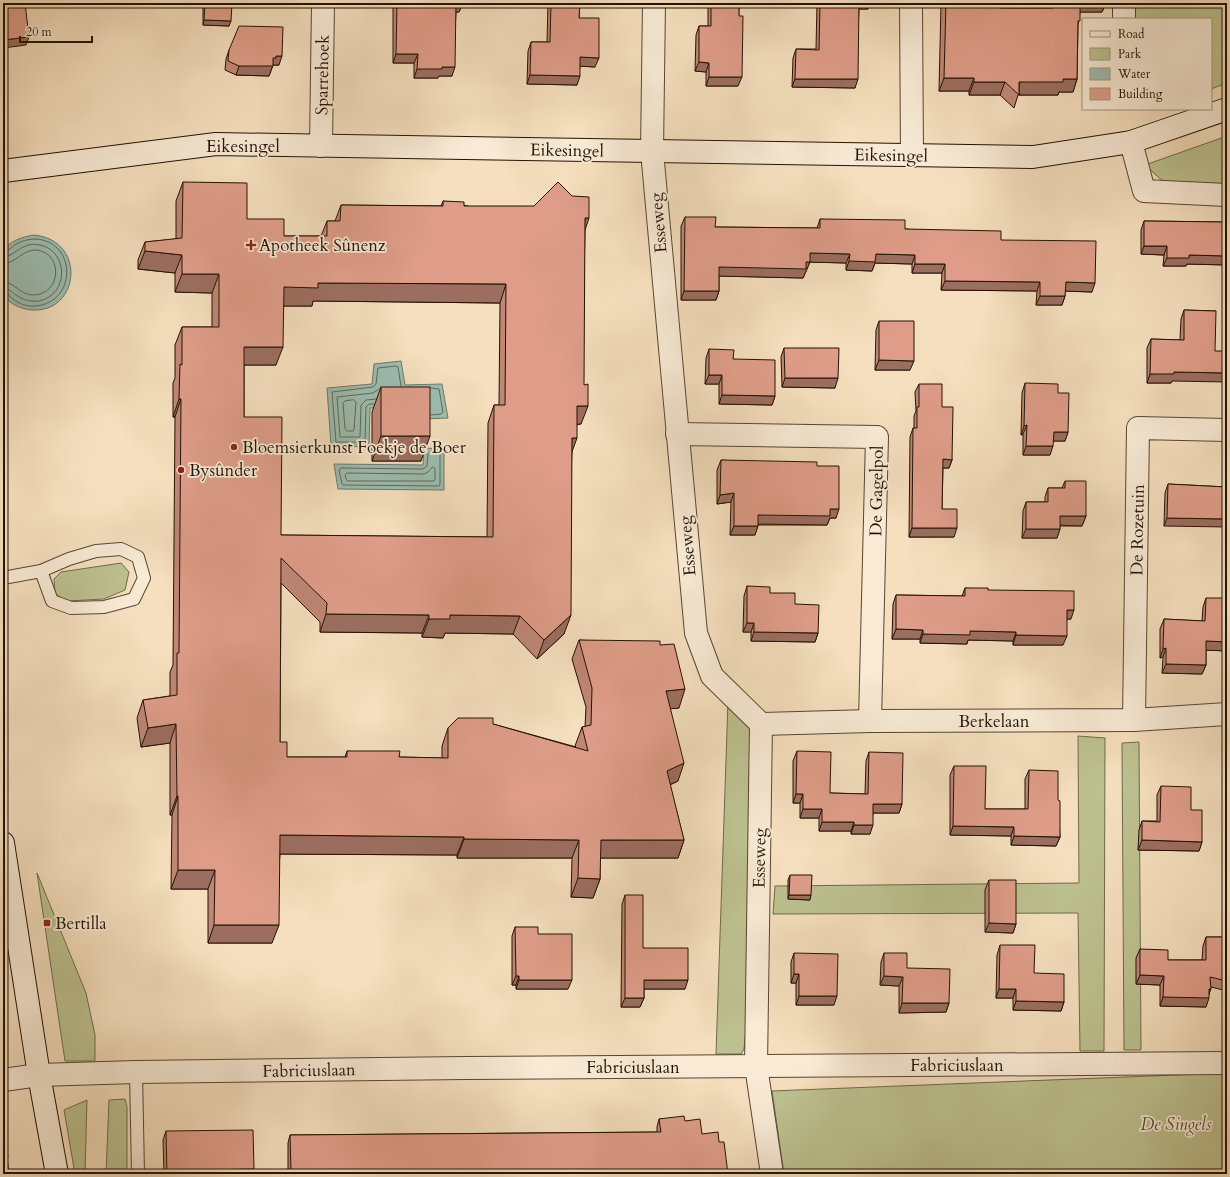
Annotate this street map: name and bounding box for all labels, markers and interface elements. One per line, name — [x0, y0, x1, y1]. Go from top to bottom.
scale bar — [20, 18, 92, 44]
legend — [1082, 18, 1212, 110]
text: 20 m — [26, 24, 53, 40]
text: Road — [1118, 26, 1145, 42]
street label: Sparrehoek — [310, 34, 335, 115]
text: Park — [1118, 46, 1142, 62]
text: Water — [1117, 66, 1151, 82]
text: Building — [1118, 86, 1163, 102]
street label: Eikesingel — [206, 135, 281, 158]
street label: Eikesingel — [530, 138, 605, 163]
street label: Eikesingel — [854, 143, 929, 168]
street label: Esseweg — [644, 191, 673, 254]
place label: Apotheek Sûnenz — [259, 234, 386, 257]
marker: Apotheek Sûnenz — [246, 240, 256, 250]
place label: Bloemsierkunst Foekje de Boer — [242, 436, 467, 459]
marker: Bloemsierkunst Foekje de Boer — [229, 442, 239, 452]
street label: De Gagelpol — [864, 445, 889, 537]
place label: Bysûnder — [189, 459, 258, 482]
marker: Bysûnder — [176, 465, 186, 475]
street label: De Rozetuin — [1125, 484, 1150, 576]
street label: Esseweg — [673, 514, 702, 577]
street label: Berkelaan — [959, 710, 1030, 733]
street label: Esseweg — [747, 827, 772, 888]
place label: Bertilla — [55, 912, 107, 935]
marker: Bertilla — [42, 918, 52, 928]
street label: Fabriciuslaan — [910, 1054, 1004, 1077]
street label: Fabriciuslaan — [586, 1056, 680, 1079]
street label: Fabriciuslaan — [262, 1058, 356, 1083]
park label: De Singels — [1141, 1113, 1212, 1136]

